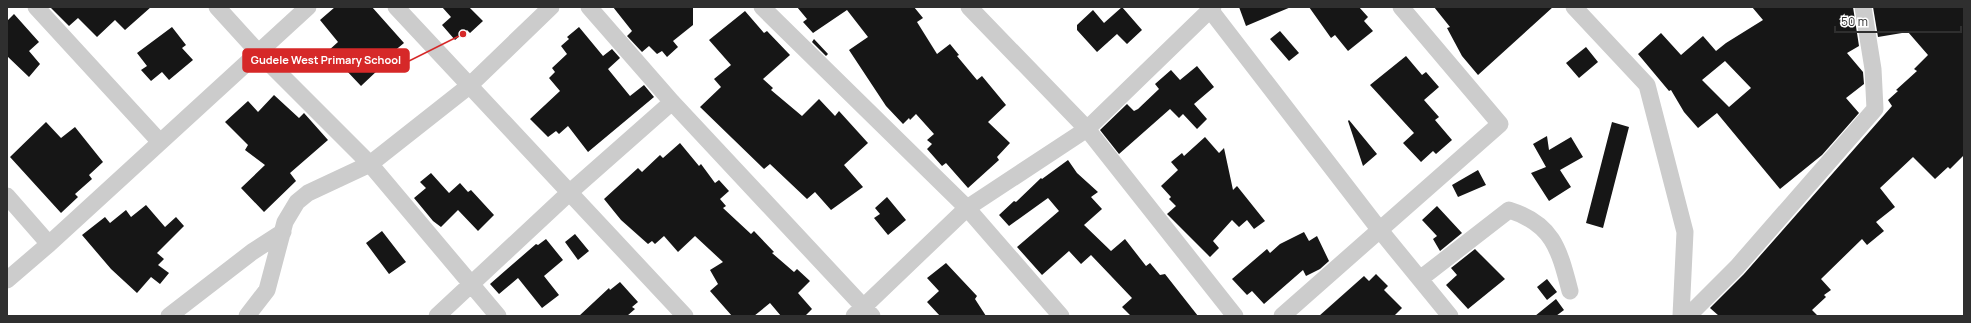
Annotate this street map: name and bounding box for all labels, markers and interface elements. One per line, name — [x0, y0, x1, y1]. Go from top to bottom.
scale bar — [1835, 8, 1961, 34]
text: 50 m — [1841, 13, 1868, 30]
callout: Gudele West Primary School — [243, 49, 409, 72]
text: Gudele West Primary School — [251, 52, 401, 67]

